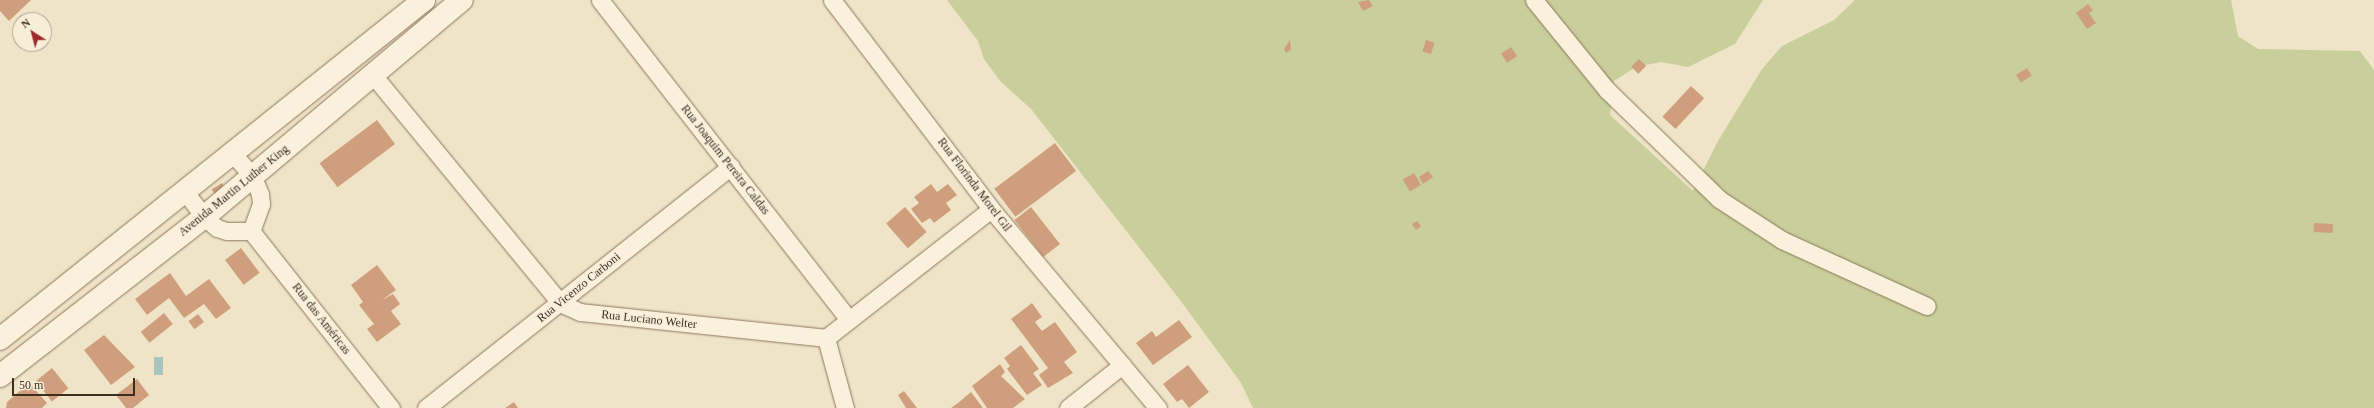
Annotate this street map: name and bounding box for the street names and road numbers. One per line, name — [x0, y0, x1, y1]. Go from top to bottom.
street label: Rua Joaquim Pereira Caldas — [678, 102, 772, 218]
street label: Rua Florinda Morel Gil — [934, 135, 1014, 235]
street label: Avenida Martin Luther King — [176, 142, 292, 240]
street label: Rua Vicenzo Carboni — [534, 250, 624, 326]
street label: Rua das Américas — [288, 280, 354, 358]
street label: Rua Luciano Welter — [600, 308, 698, 332]

